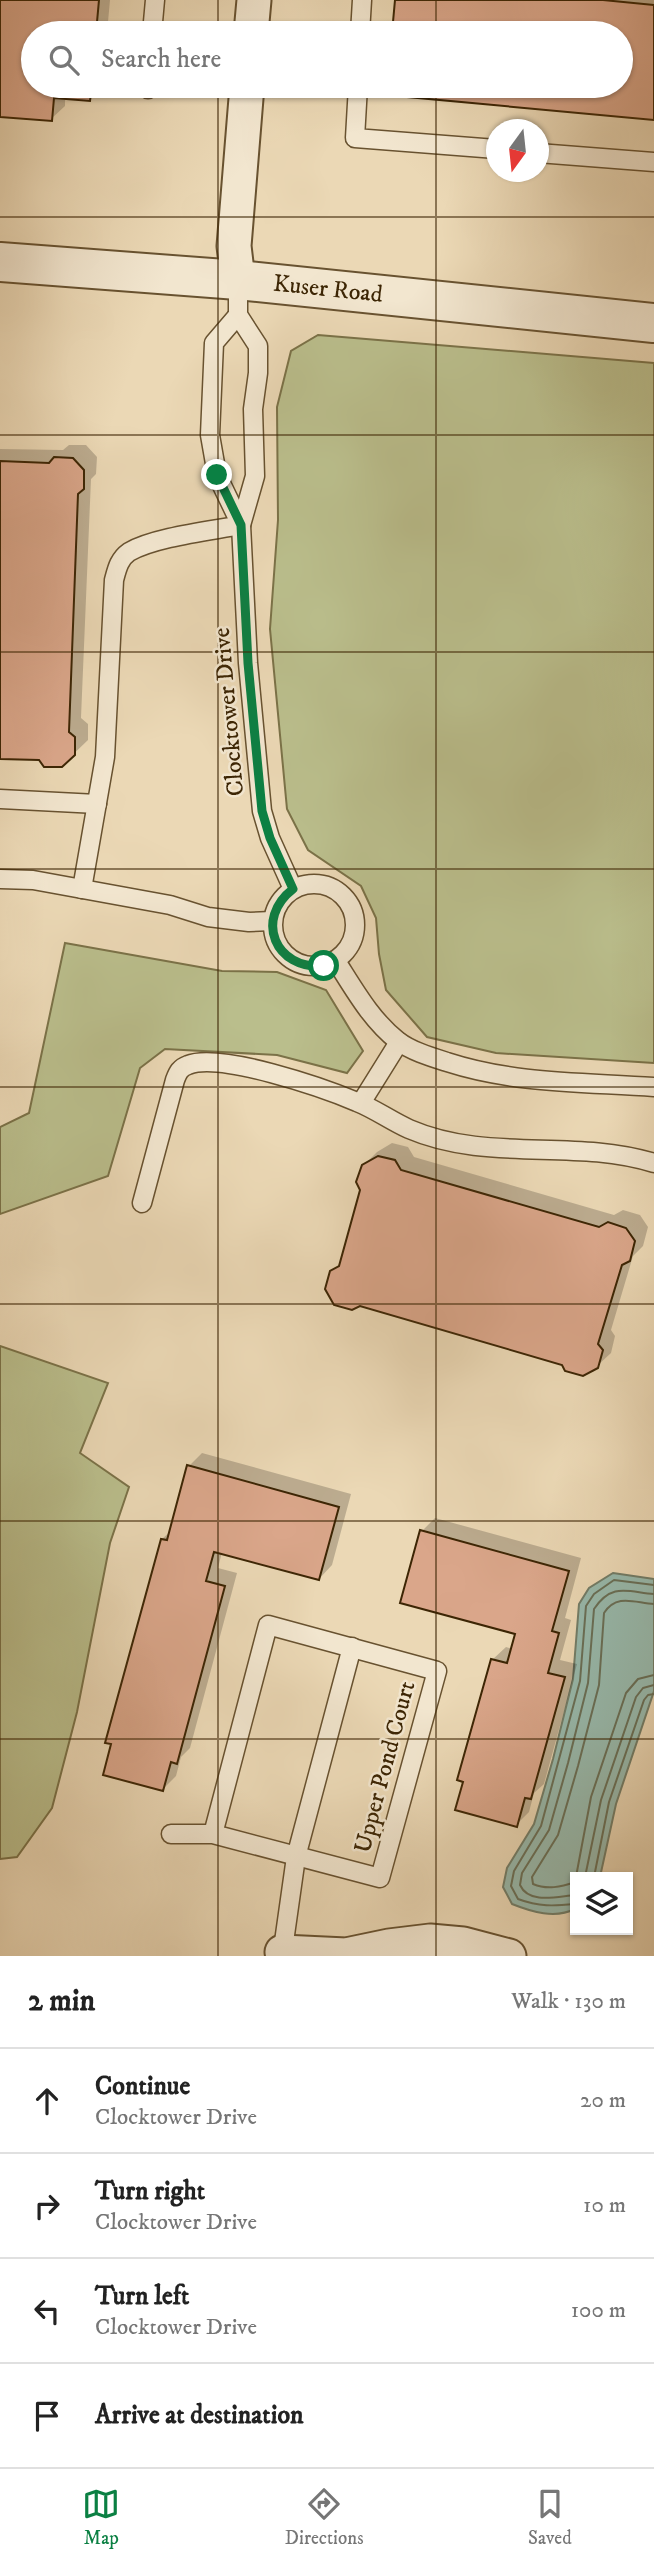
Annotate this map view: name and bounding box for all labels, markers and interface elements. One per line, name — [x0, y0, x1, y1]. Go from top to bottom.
search box — [21, 21, 633, 98]
icon: search — [45, 41, 83, 79]
text: Search here — [101, 43, 221, 76]
north arrow — [486, 119, 549, 182]
street label: Kuser Road — [272, 269, 384, 310]
route end — [201, 459, 232, 490]
street label: Clocktower Drive — [207, 626, 251, 797]
route start — [308, 950, 339, 981]
street label: Upper Pond Court — [348, 1677, 422, 1856]
map controls — [570, 1872, 633, 1935]
button: layers — [570, 1872, 633, 1935]
text: 2 min — [28, 1983, 95, 2020]
text: Walk · 130 m — [511, 1987, 626, 2016]
text: Continue — [95, 2070, 190, 2103]
icon: ahead — [28, 2082, 66, 2120]
text: 20 m — [580, 2086, 626, 2115]
text: Clocktower Drive — [95, 2103, 257, 2132]
text: Turn right — [95, 2175, 205, 2208]
icon: right — [28, 2187, 66, 2225]
text: 10 m — [583, 2191, 626, 2220]
text: Clocktower Drive — [95, 2208, 257, 2237]
text: Turn left — [95, 2280, 189, 2313]
icon: left — [28, 2292, 66, 2330]
text: 100 m — [571, 2296, 626, 2325]
text: Clocktower Drive — [95, 2313, 257, 2342]
icon: arrive — [28, 2397, 66, 2435]
text: Arrive at destination — [95, 2399, 304, 2432]
tab: Map — [82, 2485, 120, 2550]
tab: Directions — [285, 2485, 364, 2550]
tab: Saved — [528, 2485, 572, 2550]

